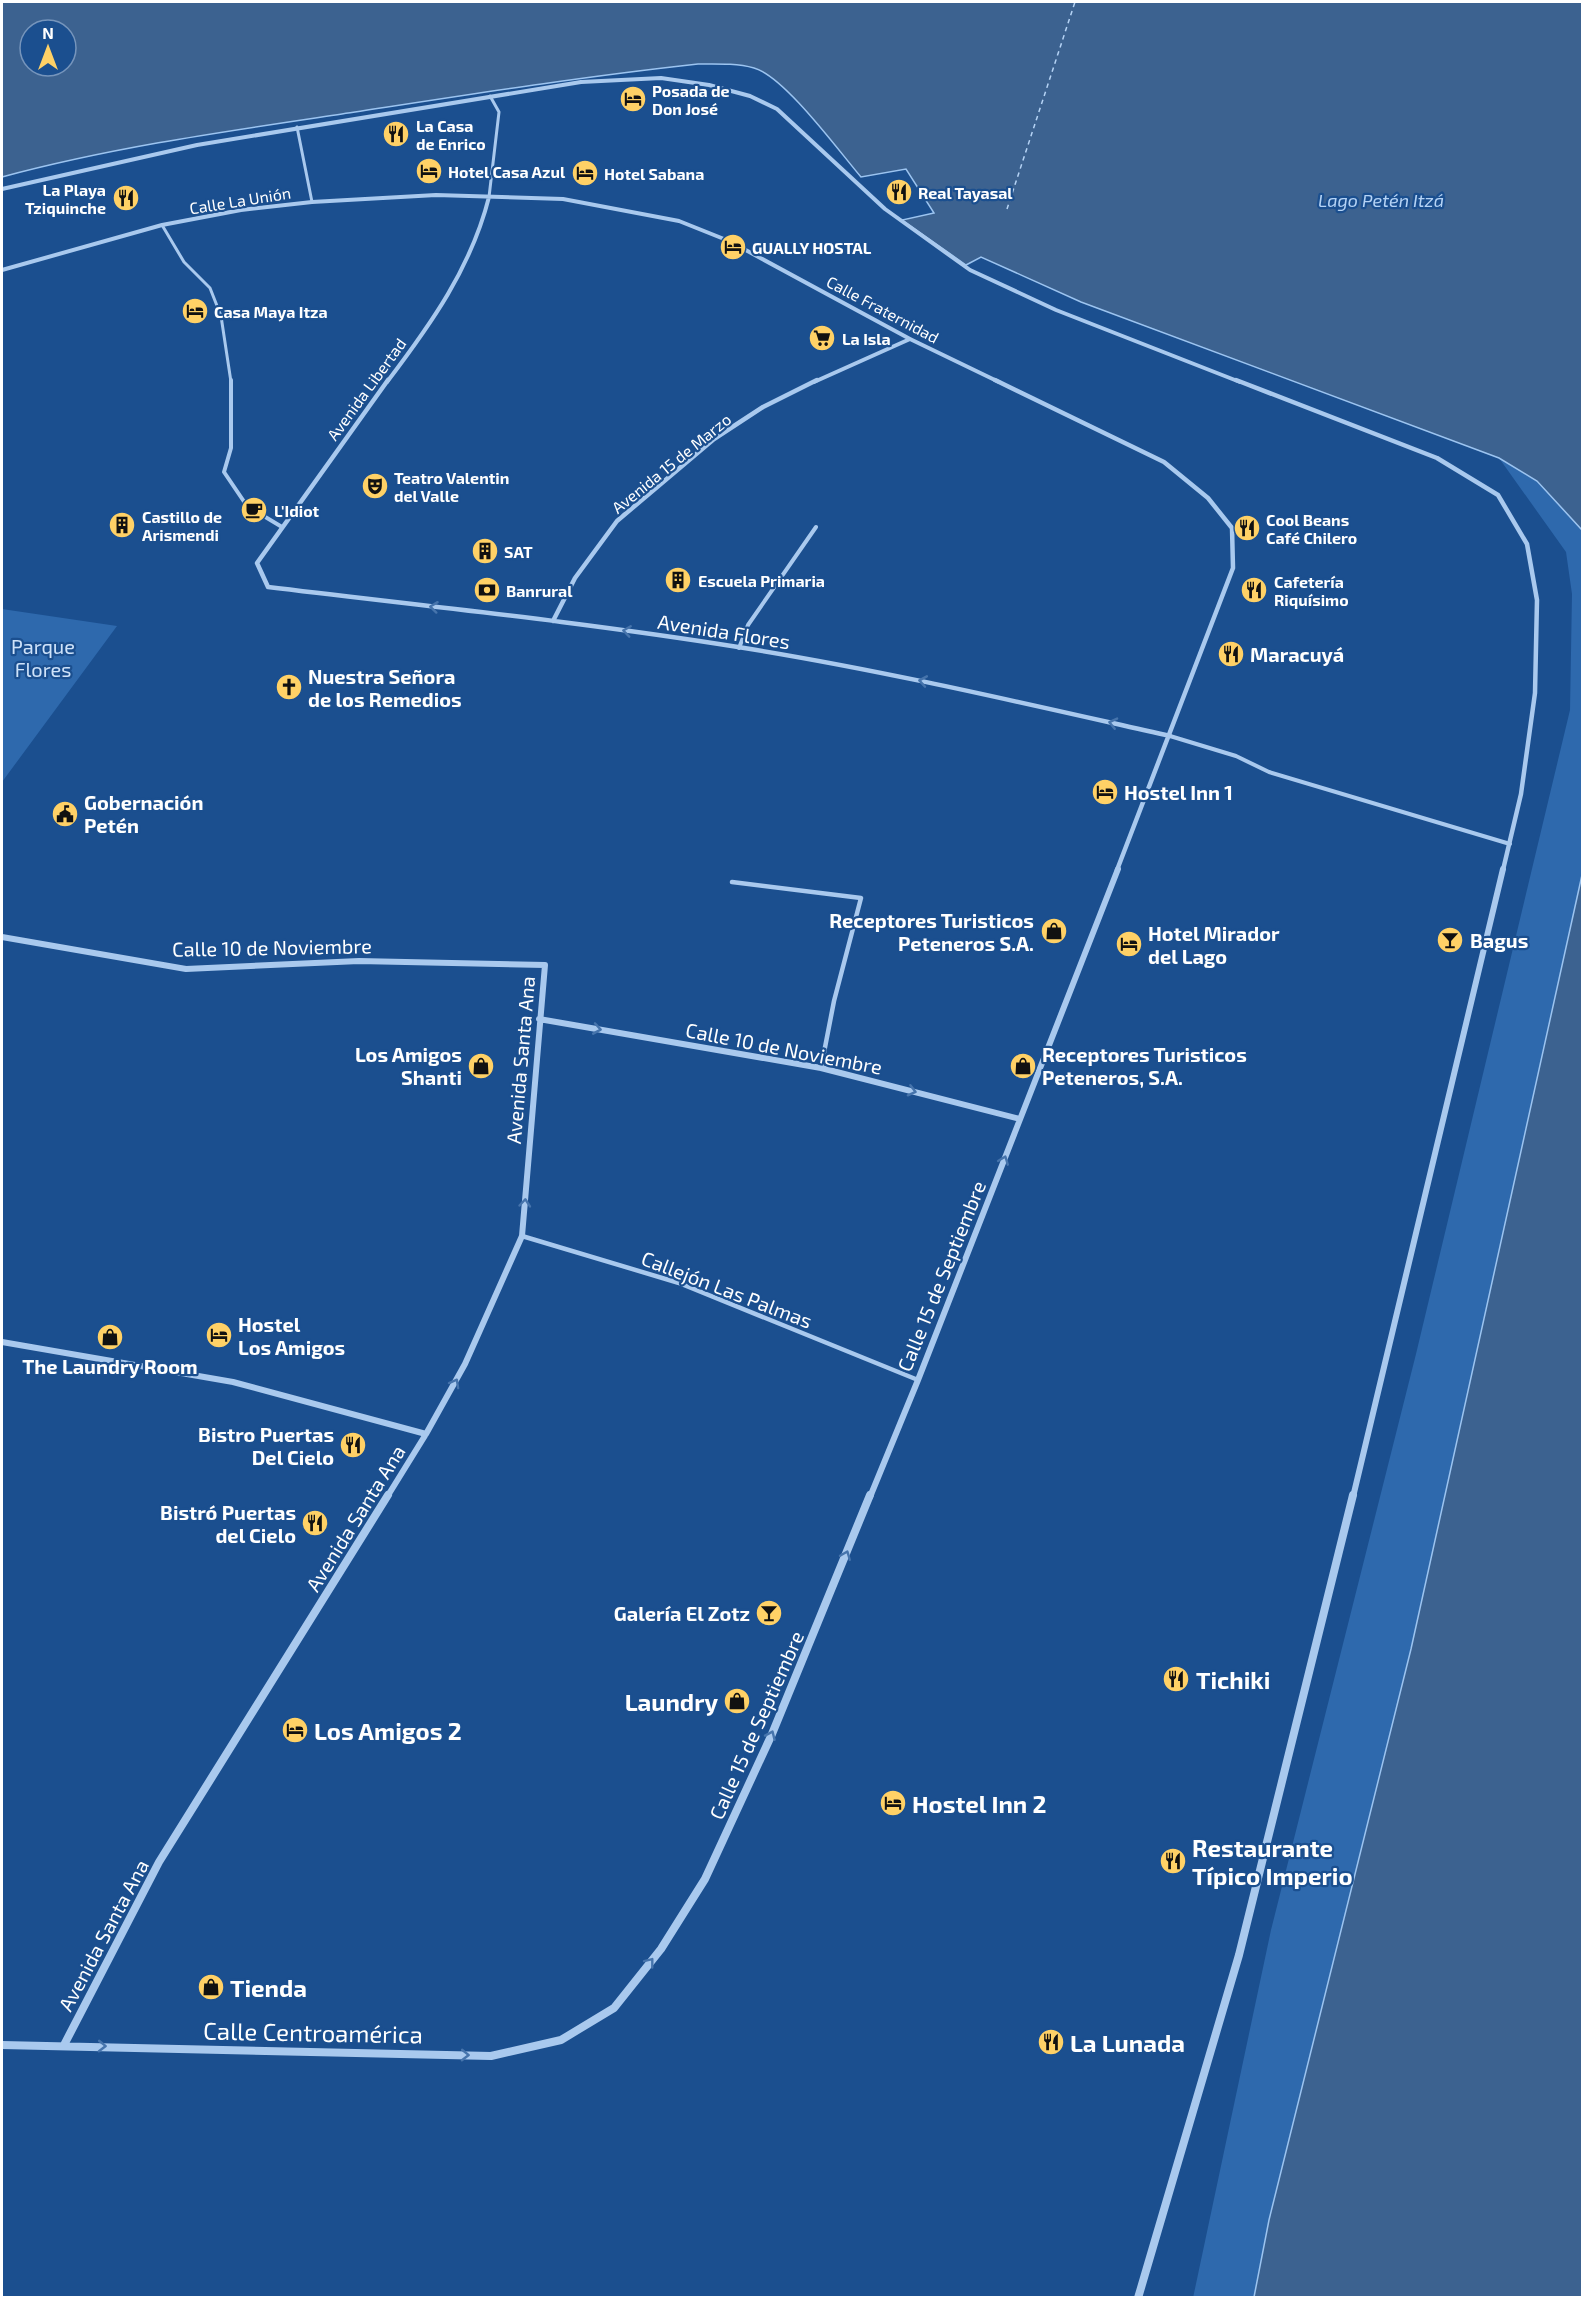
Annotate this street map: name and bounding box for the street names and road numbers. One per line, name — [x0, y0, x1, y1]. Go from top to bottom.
street label: Calle La Unión — [188, 183, 292, 217]
street label: Calle Fraternidad — [824, 271, 942, 347]
street label: Avenida Libertad — [323, 334, 409, 444]
street label: Avenida 15 de Marzo — [608, 409, 734, 517]
street label: Avenida Flores — [656, 609, 792, 653]
street label: Calle 10 de Noviembre — [172, 933, 372, 961]
street label: Avenida Santa Ana — [501, 975, 539, 1145]
street label: Calle 10 de Noviembre — [684, 1017, 884, 1079]
street label: Calle 15 de Septiembre — [892, 1177, 990, 1375]
street label: Callejón Las Palmas — [638, 1245, 816, 1333]
street label: Avenida Santa Ana — [300, 1440, 410, 1596]
street label: Calle 15 de Septiembre — [704, 1627, 808, 1823]
street label: Avenida Santa Ana — [53, 1855, 153, 2015]
street label: Calle Centroamérica — [203, 2016, 423, 2048]

